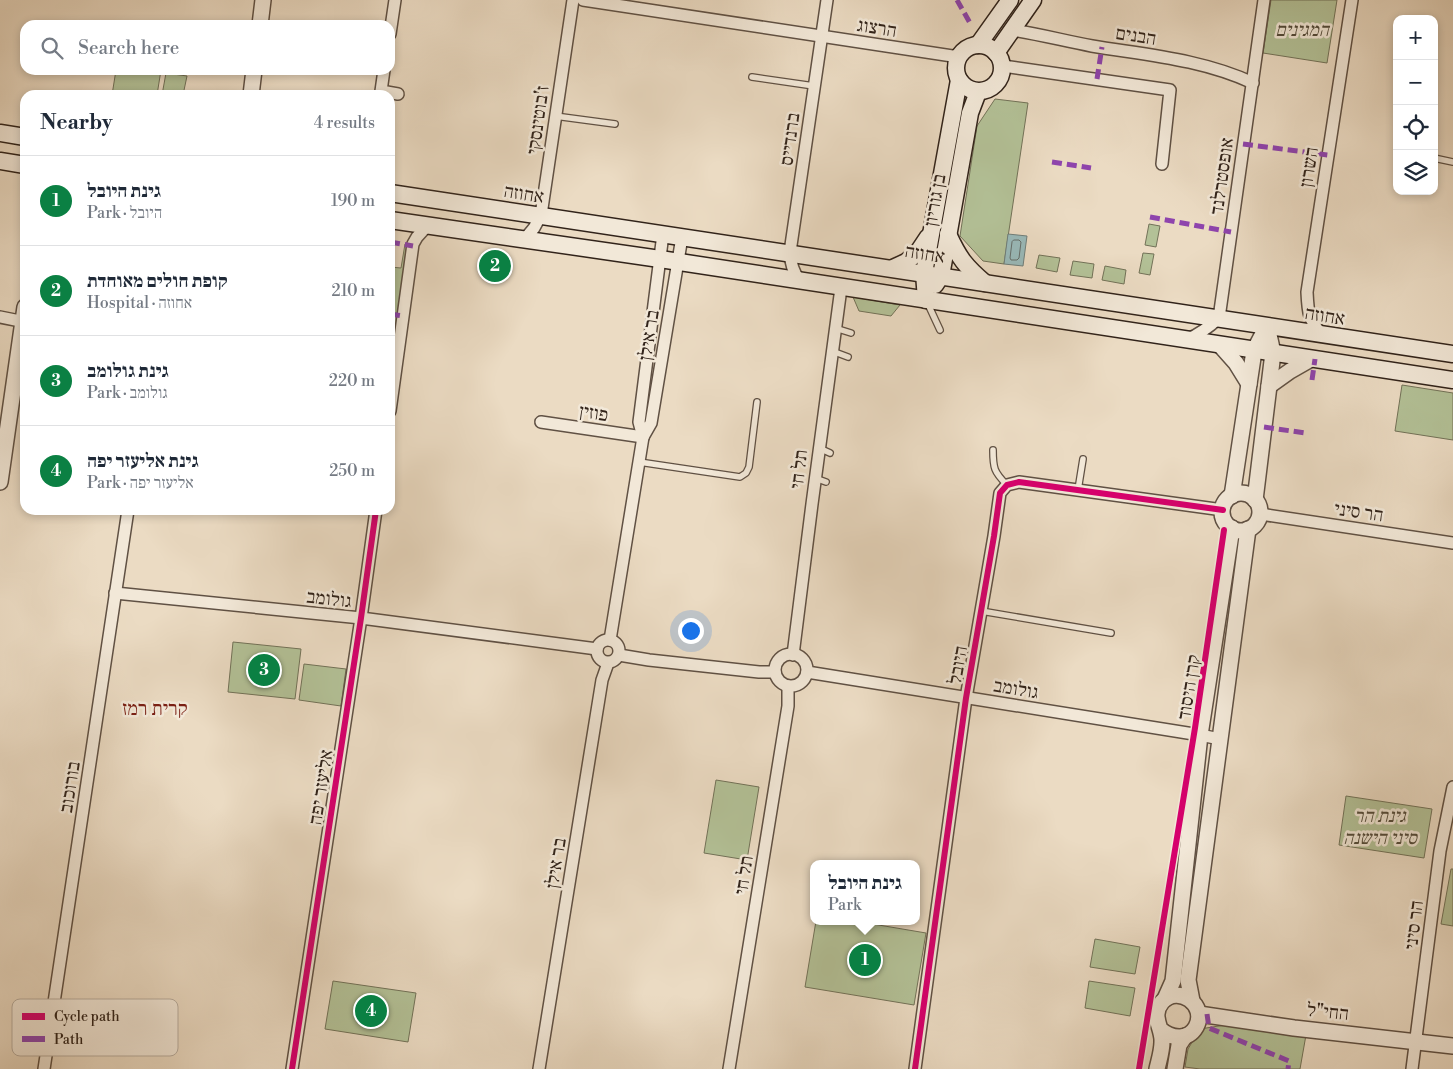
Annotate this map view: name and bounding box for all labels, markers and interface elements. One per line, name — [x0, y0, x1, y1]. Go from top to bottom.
street label: הרצוג — [855, 13, 898, 43]
map controls — [1393, 15, 1438, 195]
button: + — [1393, 15, 1438, 60]
park label: המגינים — [1275, 18, 1331, 42]
search box — [20, 20, 395, 75]
street label: הבנים — [1114, 21, 1158, 51]
icon: search — [38, 34, 66, 62]
text: Search here — [78, 36, 179, 60]
button: − — [1393, 60, 1438, 105]
street label: ז'בוטינסקי — [521, 84, 555, 156]
button: locate — [1393, 105, 1438, 150]
text: Nearby — [40, 110, 113, 136]
street label: ברנדייס — [774, 111, 806, 167]
text: 4 results — [314, 113, 375, 133]
street label: אופסטרלנד — [1205, 136, 1239, 216]
street label: השרון — [1294, 145, 1324, 189]
button: layers — [1393, 150, 1438, 195]
street label: בן גוריון — [919, 172, 951, 228]
text: גינת היובל — [87, 179, 161, 203]
street label: אחוזה — [502, 179, 546, 209]
text: 1 — [52, 191, 60, 211]
text: 190 m — [331, 191, 375, 211]
text: Park · היובל — [87, 203, 162, 223]
street label: אחוזה — [903, 239, 947, 269]
pin: 2 — [479, 247, 511, 285]
text: קופת חולים מאוחדת — [87, 269, 228, 293]
text: 2 — [51, 281, 61, 301]
text: 210 m — [331, 281, 375, 301]
text: Hospital · אחוזה — [87, 293, 192, 313]
street label: אחוזה — [1303, 301, 1347, 331]
street label: בר אילן — [633, 308, 665, 362]
text: גינת גולומב — [87, 359, 169, 383]
text: 3 — [51, 371, 61, 391]
text: 220 m — [329, 371, 375, 391]
text: Park · גולומב — [87, 383, 168, 403]
street label: פוזין — [578, 399, 610, 427]
street label: תל חי — [785, 448, 813, 490]
text: גינת אליעזר יפה — [87, 449, 199, 473]
text: 4 — [51, 461, 61, 481]
text: 250 m — [329, 461, 375, 481]
text: Park · אליעזר יפה — [87, 473, 194, 493]
street label: הר סיני — [1333, 497, 1385, 527]
street label: גולומב — [305, 585, 353, 613]
your location — [678, 618, 704, 644]
street label: היובל — [943, 644, 973, 686]
pin: 3 — [248, 651, 280, 689]
street label: קרן היסוד — [1172, 653, 1206, 721]
street label: גולומב — [992, 674, 1040, 704]
district label: קרית רמז — [122, 697, 188, 722]
street label: אליעזר יפה — [303, 748, 339, 827]
street label: בורוכוב — [54, 760, 86, 815]
park label: גינת הר סיני הישנה — [1343, 804, 1418, 850]
street label: בר אילן — [540, 836, 572, 890]
street label: תל חי — [729, 854, 759, 897]
popup — [810, 860, 920, 925]
text: גינת היובל — [828, 871, 902, 895]
text: Park — [828, 895, 861, 915]
street label: הר סיני — [1399, 899, 1429, 951]
pin: 1 — [849, 941, 881, 979]
pin: 4 — [355, 992, 387, 1030]
street label: החי"ל — [1306, 998, 1350, 1026]
legend — [12, 999, 178, 1056]
text: Cycle path — [54, 1008, 120, 1026]
text: Path — [54, 1031, 84, 1049]

